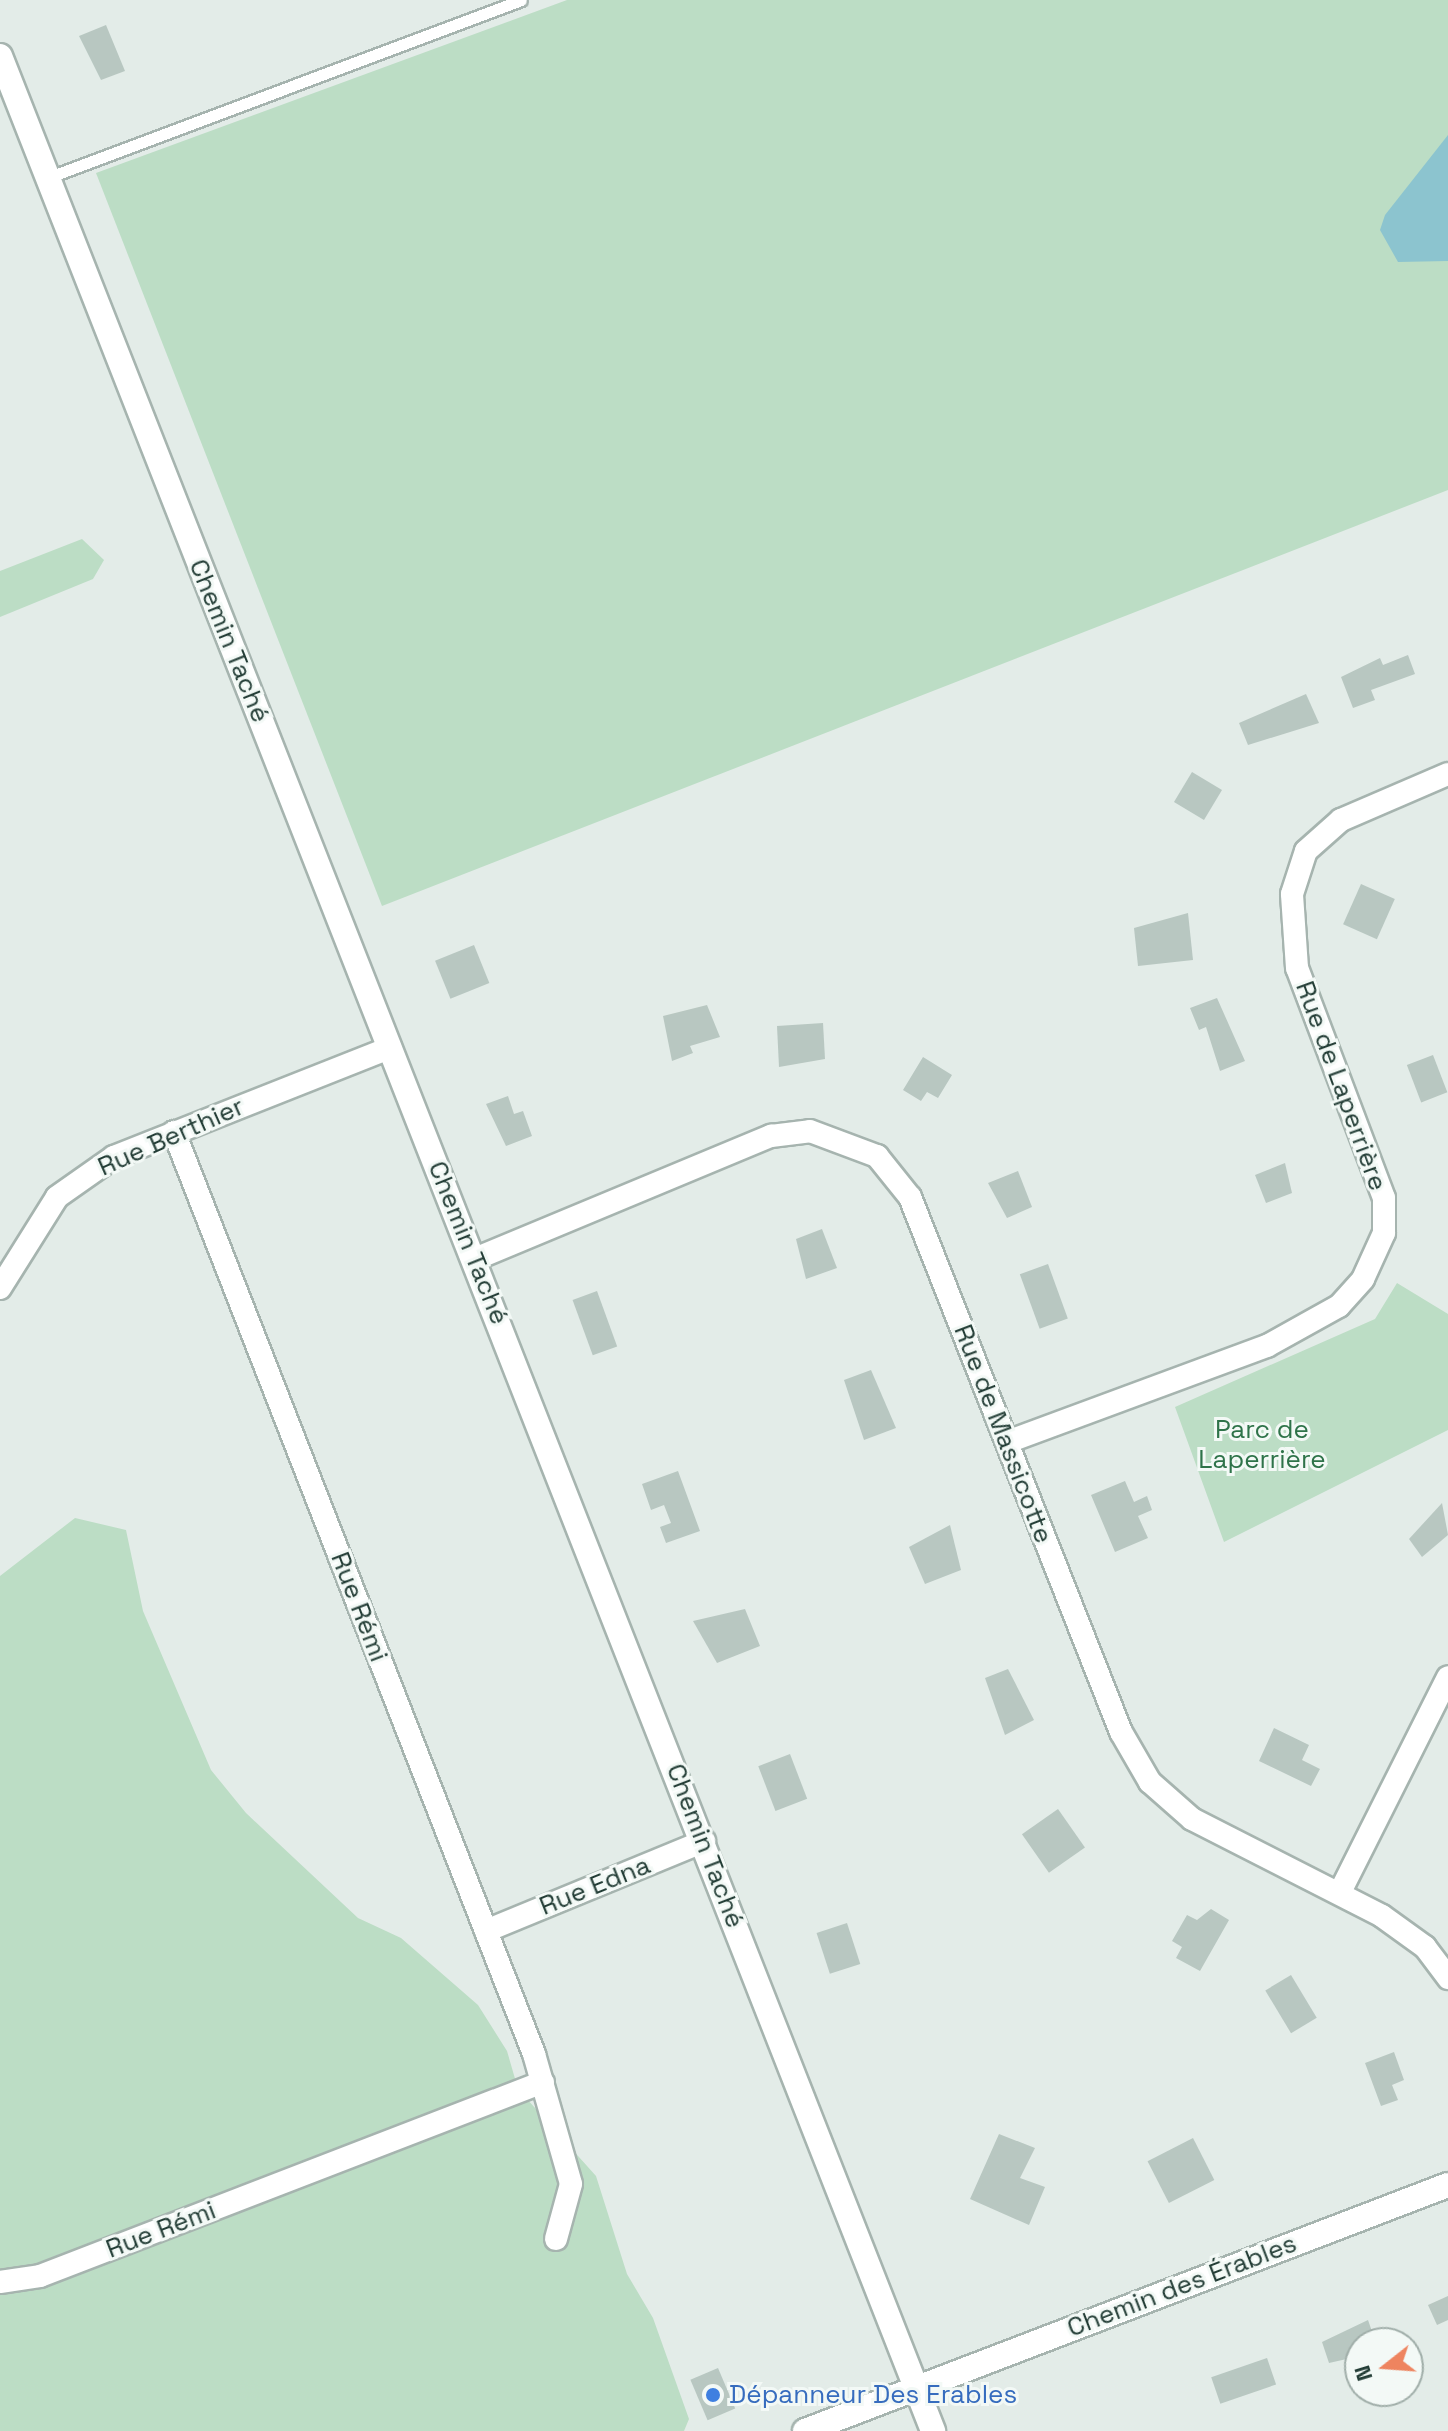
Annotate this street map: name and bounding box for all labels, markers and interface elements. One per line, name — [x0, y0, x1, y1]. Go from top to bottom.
street label: Chemin Taché — [182, 555, 276, 727]
street label: Rue de Laperrière — [1289, 977, 1393, 1195]
street label: Rue Berthier — [93, 1091, 249, 1183]
street label: Chemin Taché — [421, 1157, 515, 1329]
street label: Rue de Massicotte — [947, 1320, 1059, 1548]
park label: Parc de Laperrière — [1198, 1414, 1326, 1476]
street label: Rue Rémi — [324, 1548, 394, 1666]
street label: Chemin Taché — [659, 1759, 751, 1933]
street label: Rue Edna — [535, 1850, 655, 1922]
street label: Rue Rémi — [102, 2195, 220, 2265]
street label: Chemin des Érables — [1063, 2228, 1301, 2344]
north arrow — [1344, 2327, 1424, 2407]
text: N — [1347, 2362, 1379, 2385]
place label: Dépanneur Des Erables — [729, 2379, 1017, 2411]
marker: Dépanneur Des Erables — [704, 2386, 722, 2404]

